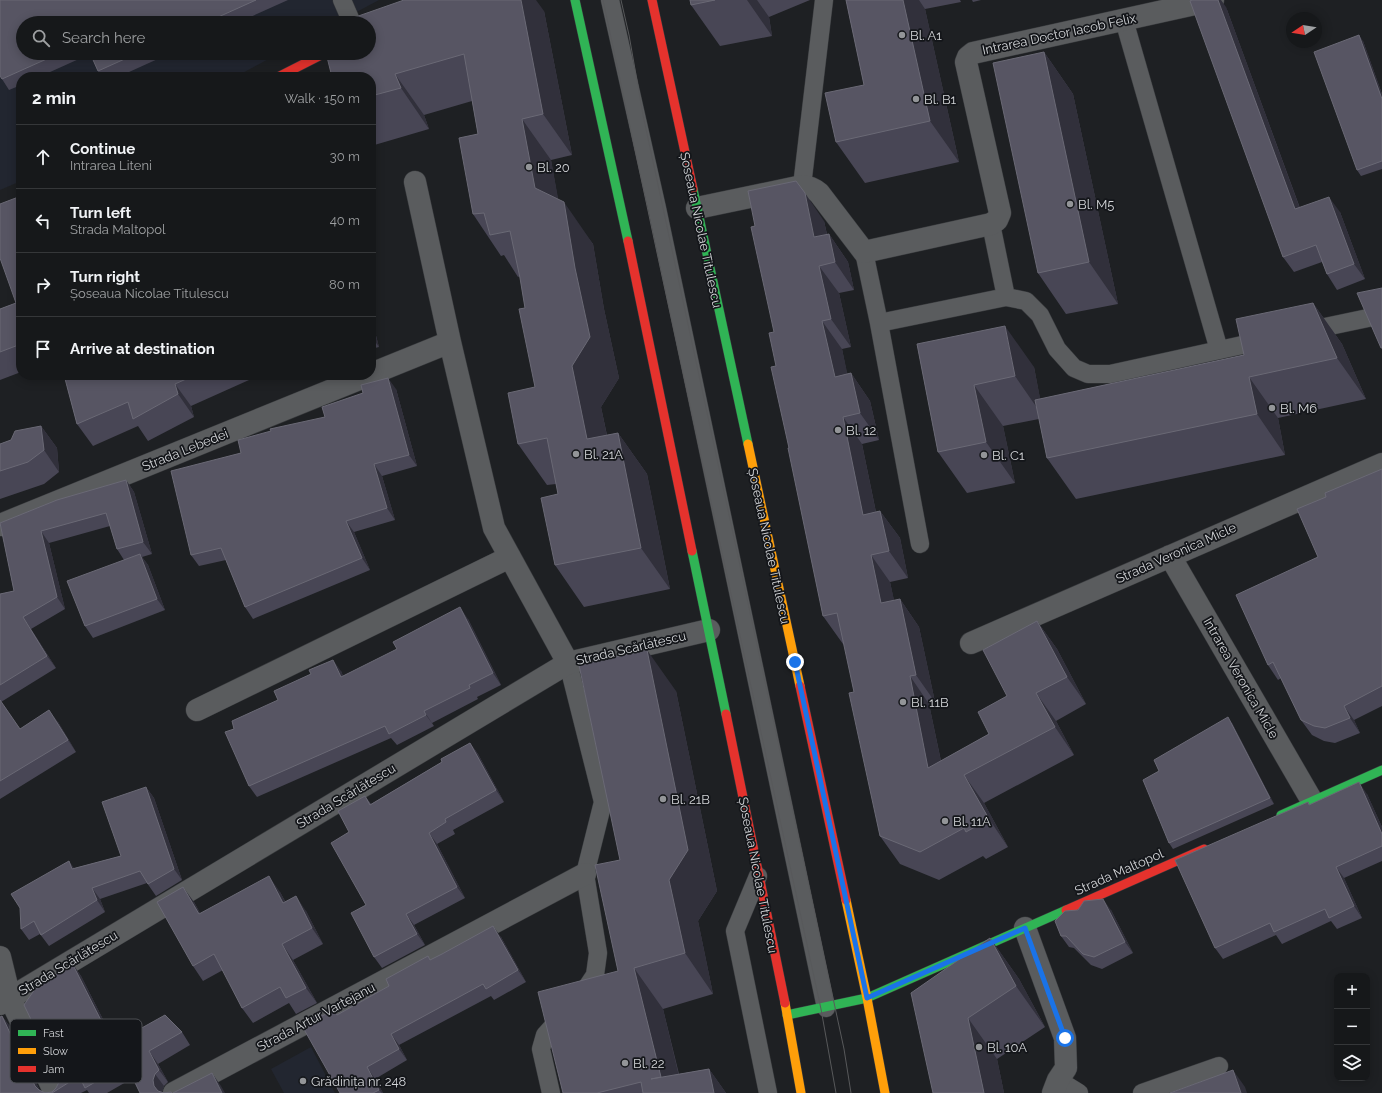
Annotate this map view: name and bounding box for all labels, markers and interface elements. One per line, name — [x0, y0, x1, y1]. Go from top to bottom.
street label: Intrarea Doctor Iacob Felix — [981, 10, 1138, 58]
north arrow — [1286, 12, 1322, 48]
search box — [16, 16, 376, 60]
icon: search — [30, 27, 52, 49]
place label: Bl. A1 — [910, 28, 942, 43]
text: Search here — [62, 29, 145, 47]
marker: Bl. A1 — [897, 30, 907, 40]
text: 2 min — [32, 88, 76, 108]
text: Walk · 150 m — [285, 91, 360, 106]
place label: Bl. B1 — [924, 92, 957, 107]
marker: Bl. B1 — [911, 94, 921, 104]
text: Continue — [70, 140, 135, 158]
icon: ahead — [32, 146, 54, 168]
text: 30 m — [330, 149, 360, 164]
street label: Șoseaua Nicolae Titulescu — [677, 151, 725, 309]
text: Intrarea Liteni — [70, 158, 152, 173]
place label: Bl. 20 — [537, 160, 570, 175]
marker: Bl. 20 — [524, 162, 534, 172]
place label: Bl. M5 — [1078, 197, 1114, 212]
marker: Bl. M5 — [1065, 199, 1075, 209]
text: Turn left — [70, 204, 131, 222]
icon: left — [32, 210, 54, 232]
text: 40 m — [330, 213, 360, 228]
text: Strada Maltopol — [70, 222, 165, 237]
text: Turn right — [70, 268, 140, 286]
icon: right — [32, 274, 54, 296]
text: 80 m — [329, 277, 360, 292]
text: Șoseaua Nicolae Titulescu — [70, 286, 229, 301]
icon: arrive — [32, 338, 54, 360]
text: Arrive at destination — [70, 340, 215, 358]
place label: Bl. M6 — [1280, 401, 1317, 416]
marker: Bl. M6 — [1267, 403, 1277, 413]
place label: Bl. 12 — [846, 423, 877, 438]
marker: Bl. 12 — [833, 425, 843, 435]
street label: Strada Lebedei — [140, 426, 230, 474]
place label: Bl. 21A — [584, 447, 623, 462]
place label: Bl. C1 — [992, 448, 1025, 463]
marker: Bl. 21A — [571, 449, 581, 459]
marker: Bl. C1 — [979, 450, 989, 460]
street label: Șoseaua Nicolae Titulescu — [745, 467, 793, 625]
street label: Strada Veronica Micle — [1114, 520, 1239, 586]
street label: Intrarea Veronica Micle — [1200, 615, 1282, 741]
street label: Strada Scărlătescu — [575, 628, 687, 668]
route end — [786, 653, 804, 671]
place label: Bl. 11B — [911, 695, 949, 710]
marker: Bl. 11B — [898, 697, 908, 707]
street label: Strada Scărlătescu — [294, 761, 398, 831]
place label: Bl. 21B — [671, 792, 710, 807]
marker: Bl. 21B — [658, 794, 668, 804]
street label: Șoseaua Nicolae Titulescu — [735, 796, 781, 954]
place label: Bl. 11A — [953, 814, 991, 829]
marker: Bl. 11A — [940, 816, 950, 826]
street label: Strada Maltopol — [1072, 846, 1166, 898]
street label: Strada Scărlătescu — [16, 928, 120, 998]
map controls — [1334, 973, 1370, 1081]
button: + — [1334, 973, 1370, 1009]
street label: Strada Artur Vartejanu — [254, 980, 378, 1054]
button: − — [1334, 1009, 1370, 1045]
legend — [10, 1019, 142, 1083]
text: Fast — [43, 1027, 64, 1040]
route start — [1056, 1029, 1074, 1047]
place label: Bl. 10A — [987, 1040, 1027, 1055]
marker: Bl. 10A — [974, 1042, 984, 1052]
text: Slow — [43, 1045, 68, 1058]
button: layers — [1334, 1045, 1370, 1081]
place label: Bl. 22 — [633, 1056, 665, 1071]
marker: Bl. 22 — [620, 1058, 630, 1068]
text: Jam — [43, 1063, 64, 1076]
place label: Grădinița nr. 248 — [311, 1074, 407, 1089]
marker: Grădinița nr. 248 — [298, 1076, 308, 1086]

